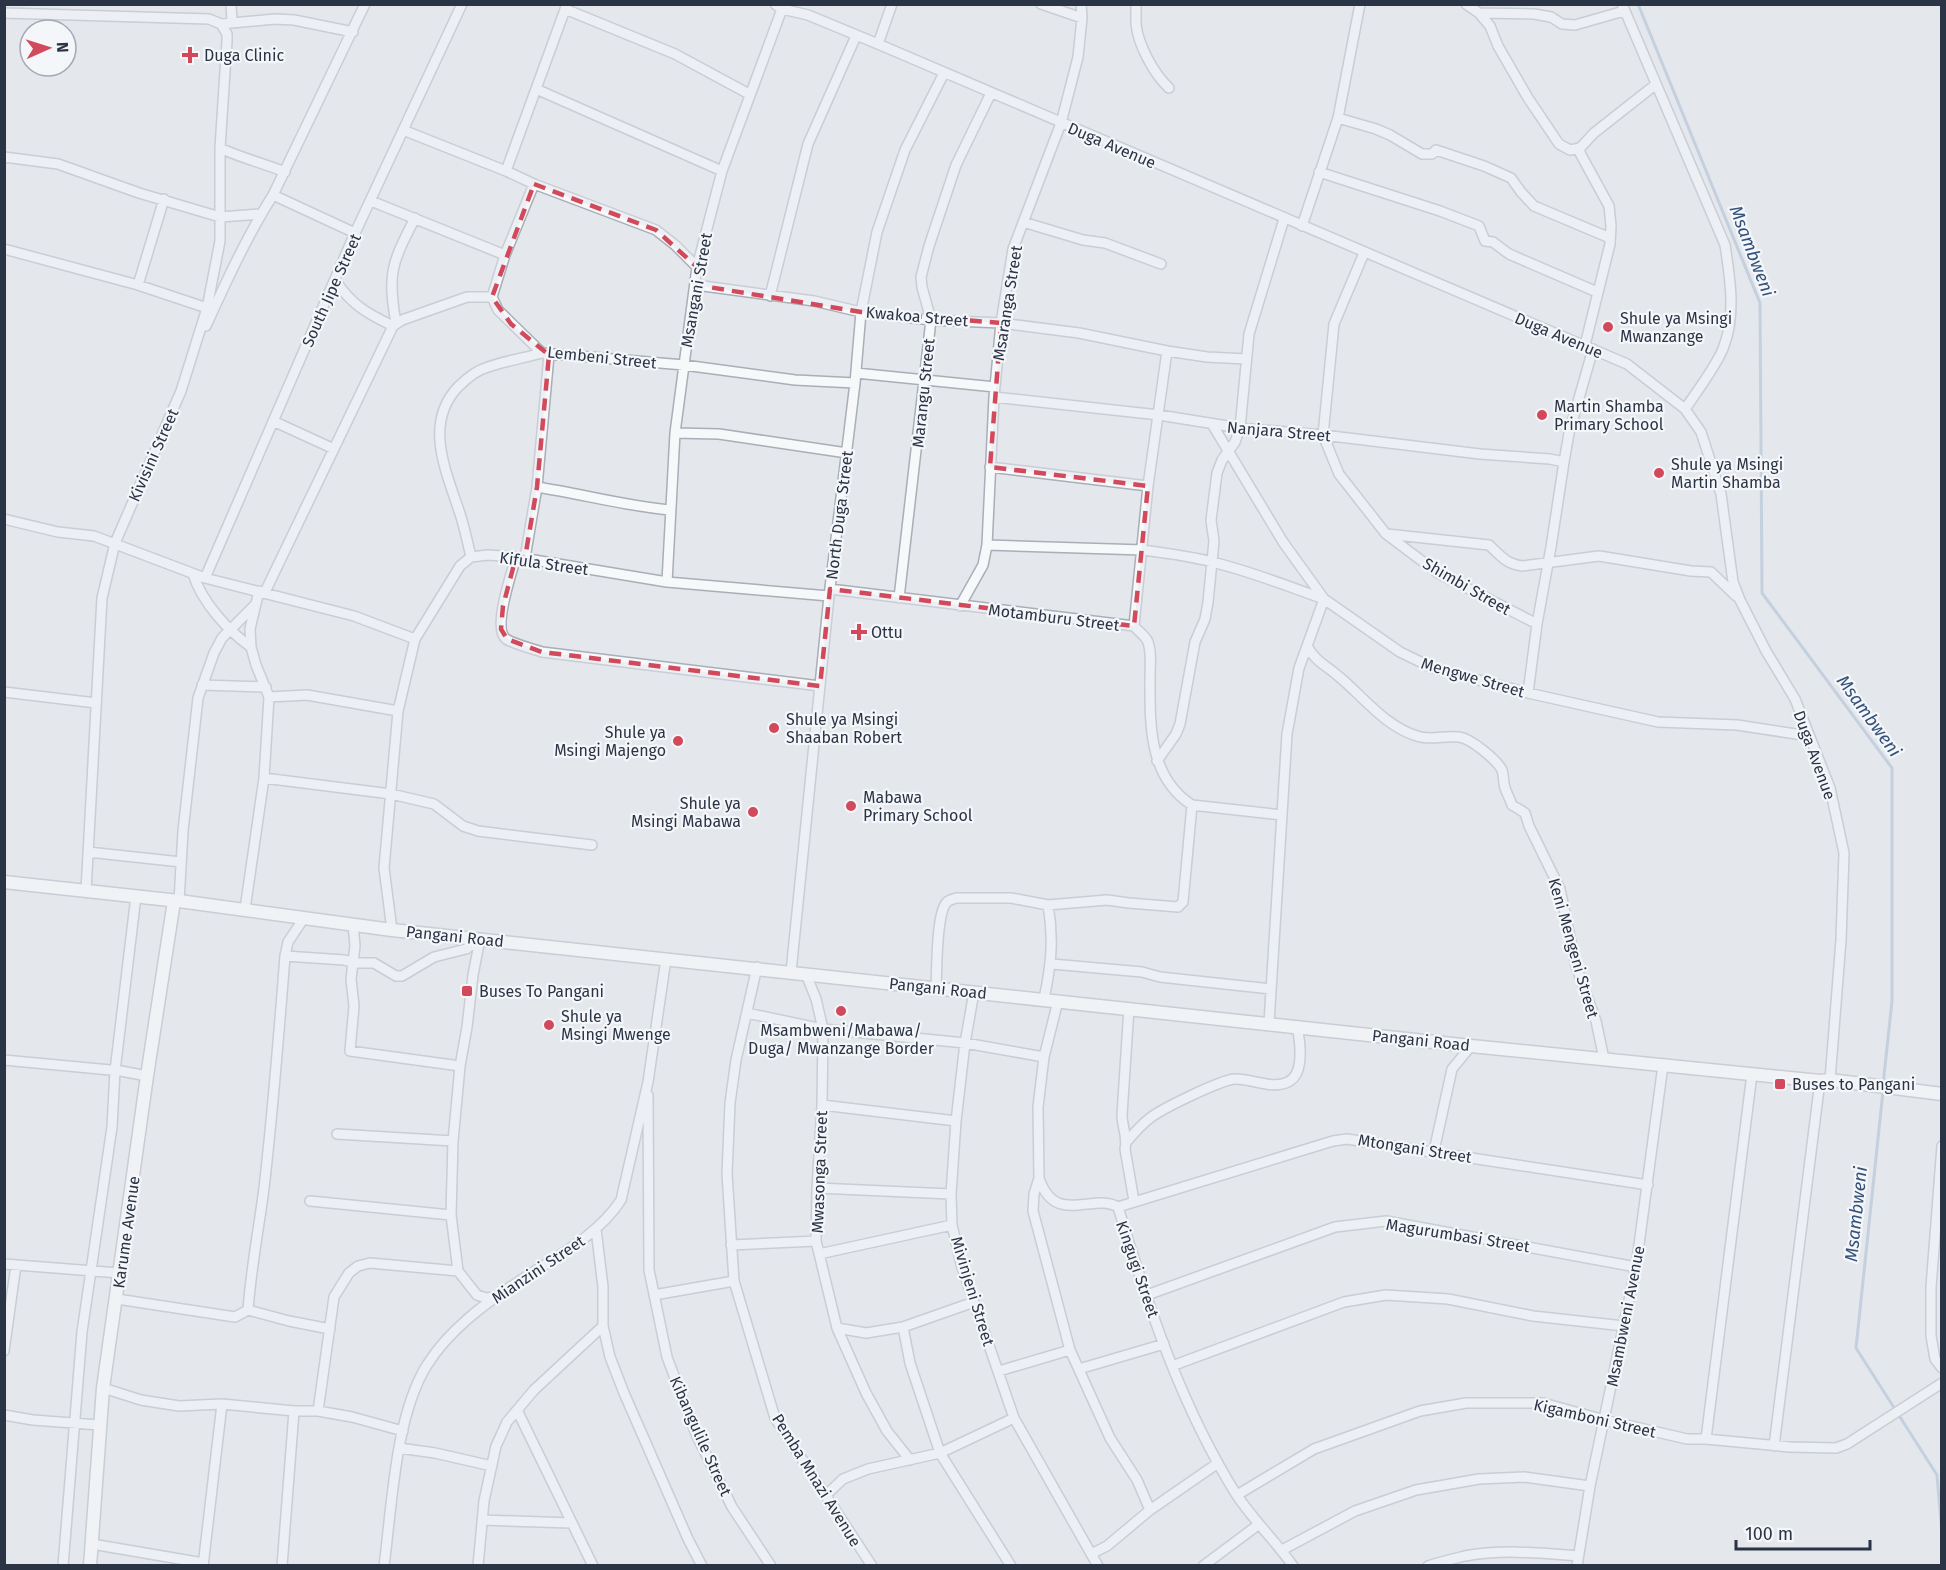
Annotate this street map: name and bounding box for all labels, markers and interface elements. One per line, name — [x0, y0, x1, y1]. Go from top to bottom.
north arrow — [18, 18, 78, 78]
text: N — [53, 41, 72, 53]
marker: Duga Clinic — [181, 46, 199, 64]
place label: Duga Clinic — [204, 46, 284, 65]
street label: Duga Avenue — [1065, 118, 1159, 173]
water label: Msambweni — [1725, 202, 1779, 300]
street label: South Jipe Street — [298, 230, 365, 350]
street label: Msangani Street — [677, 231, 716, 349]
street label: Msaranga Street — [989, 244, 1026, 362]
street label: Kwakoa Street — [865, 303, 969, 330]
street label: Duga Avenue — [1512, 308, 1606, 363]
place label: Shule ya Msingi Mwanzange — [1620, 309, 1732, 346]
marker: Shule ya Msingi Mwanzange — [1601, 320, 1615, 334]
street label: Marangu Street — [908, 337, 939, 449]
street label: Lembeni Street — [546, 342, 658, 373]
place label: Martin Shamba Primary School — [1554, 397, 1664, 434]
street label: Kivisini Street — [124, 406, 183, 505]
marker: Martin Shamba Primary School — [1535, 408, 1549, 422]
street label: Nanjara Street — [1226, 417, 1332, 446]
street label: North Duga Street — [822, 449, 857, 581]
place label: Shule ya Msingi Martin Shamba — [1671, 455, 1783, 492]
marker: Shule ya Msingi Martin Shamba — [1652, 466, 1666, 480]
street label: Kifula Street — [498, 548, 590, 579]
street label: Shimbi Street — [1420, 554, 1514, 619]
street label: Motamburu Street — [987, 600, 1121, 635]
place label: Ottu — [871, 623, 903, 642]
marker: Ottu — [852, 625, 866, 639]
street label: Mengwe Street — [1419, 654, 1527, 701]
water label: Msambweni — [1832, 671, 1906, 761]
street label: Duga Avenue — [1790, 708, 1839, 802]
place label: Shule ya Msingi Shaaban Robert — [786, 710, 902, 747]
marker: Shule ya Msingi Shaaban Robert — [767, 721, 781, 735]
place label: Shule ya Msingi Majengo — [554, 723, 666, 760]
marker: Shule ya Msingi Majengo — [671, 734, 685, 748]
place label: Mabawa Primary School — [863, 788, 973, 825]
place label: Shule ya Msingi Mabawa — [631, 794, 741, 831]
marker: Mabawa Primary School — [844, 799, 858, 813]
marker: Shule ya Msingi Mabawa — [746, 805, 760, 819]
street label: Keni Mengeni Street — [1544, 876, 1603, 1021]
street label: Pangani Road — [405, 922, 505, 951]
street label: Pangani Road — [888, 974, 988, 1003]
place label: Buses To Pangani — [479, 982, 604, 1001]
marker: Buses To Pangani — [460, 984, 474, 998]
marker: Msambweni/Mabawa/ Duga/ Mwanzange Border — [834, 1004, 848, 1018]
place label: Shule ya Msingi Mwenge — [561, 1007, 671, 1044]
marker: Shule ya Msingi Mwenge — [542, 1018, 556, 1032]
place label: Msambweni/Mabawa/ Duga/ Mwanzange Border — [748, 1021, 935, 1058]
street label: Pangani Road — [1371, 1026, 1471, 1055]
place label: Buses to Pangani — [1792, 1075, 1915, 1094]
marker: Buses to Pangani — [1773, 1077, 1787, 1091]
street label: Mwasonga Street — [808, 1110, 831, 1234]
street label: Mtongani Street — [1357, 1130, 1473, 1167]
water label: Msambweni — [1840, 1165, 1872, 1263]
street label: Karume Avenue — [109, 1175, 144, 1289]
street label: Magurumbasi Street — [1385, 1215, 1531, 1256]
street label: Kingugi Street — [1112, 1218, 1163, 1320]
street label: Mianzini Street — [488, 1231, 589, 1308]
street label: Mivinjeni Street — [947, 1234, 998, 1348]
street label: Msambweni Avenue — [1603, 1244, 1648, 1388]
street label: Kibangulile Street — [666, 1373, 736, 1499]
street label: Kigamboni Street — [1532, 1395, 1658, 1442]
street label: Pemba Mnazi Avenue — [768, 1410, 865, 1550]
scale bar — [1736, 1513, 1870, 1551]
text: 100 m — [1745, 1523, 1793, 1545]

